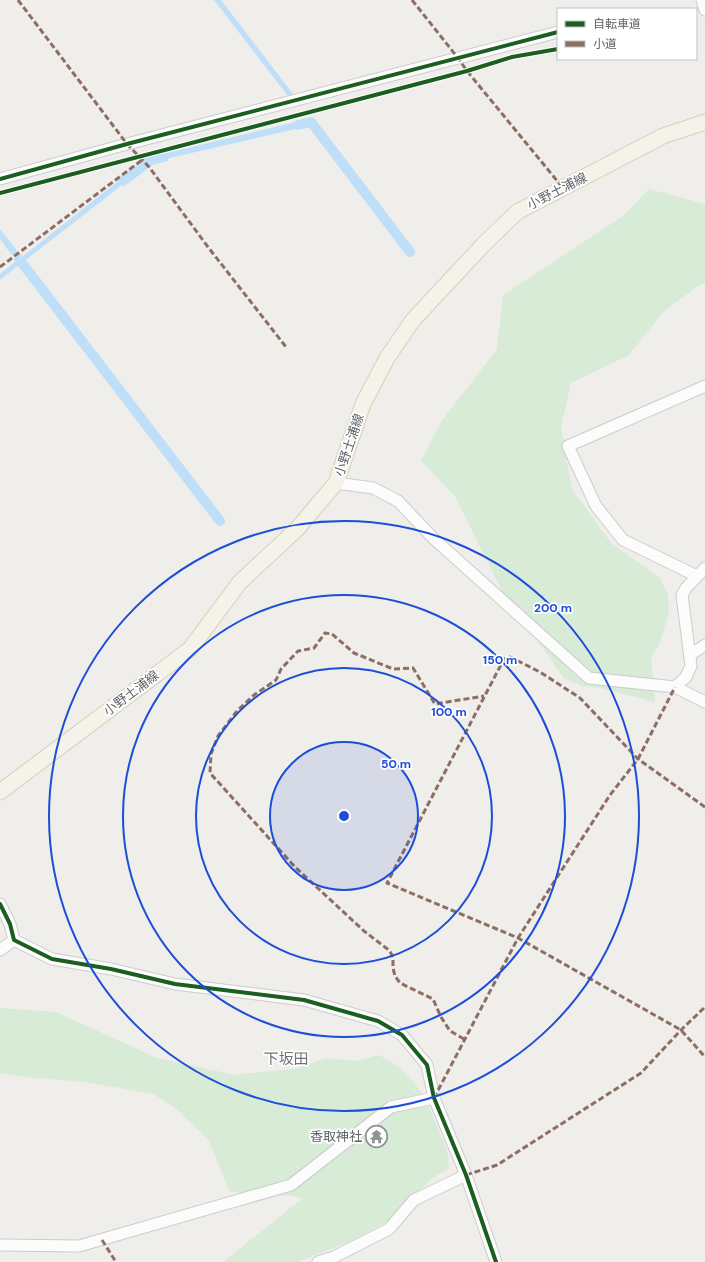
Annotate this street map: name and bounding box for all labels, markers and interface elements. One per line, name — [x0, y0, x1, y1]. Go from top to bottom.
legend — [557, 8, 697, 60]
text: 自転車道 — [593, 16, 641, 32]
text: 小道 — [593, 36, 617, 52]
street label: 小野土浦線 — [524, 169, 590, 213]
street label: 小野土浦線 — [330, 411, 368, 479]
text: 200 m — [534, 600, 572, 616]
text: 150 m — [483, 652, 517, 668]
street label: 小野土浦線 — [100, 667, 162, 719]
text: 100 m — [431, 704, 467, 720]
text: 50 m — [381, 756, 411, 772]
centre of rings — [337, 809, 351, 823]
district label: 下坂田 — [263, 1049, 309, 1069]
temple icon: 香取神社 — [364, 1123, 390, 1149]
place label: 香取神社 — [310, 1128, 362, 1145]

